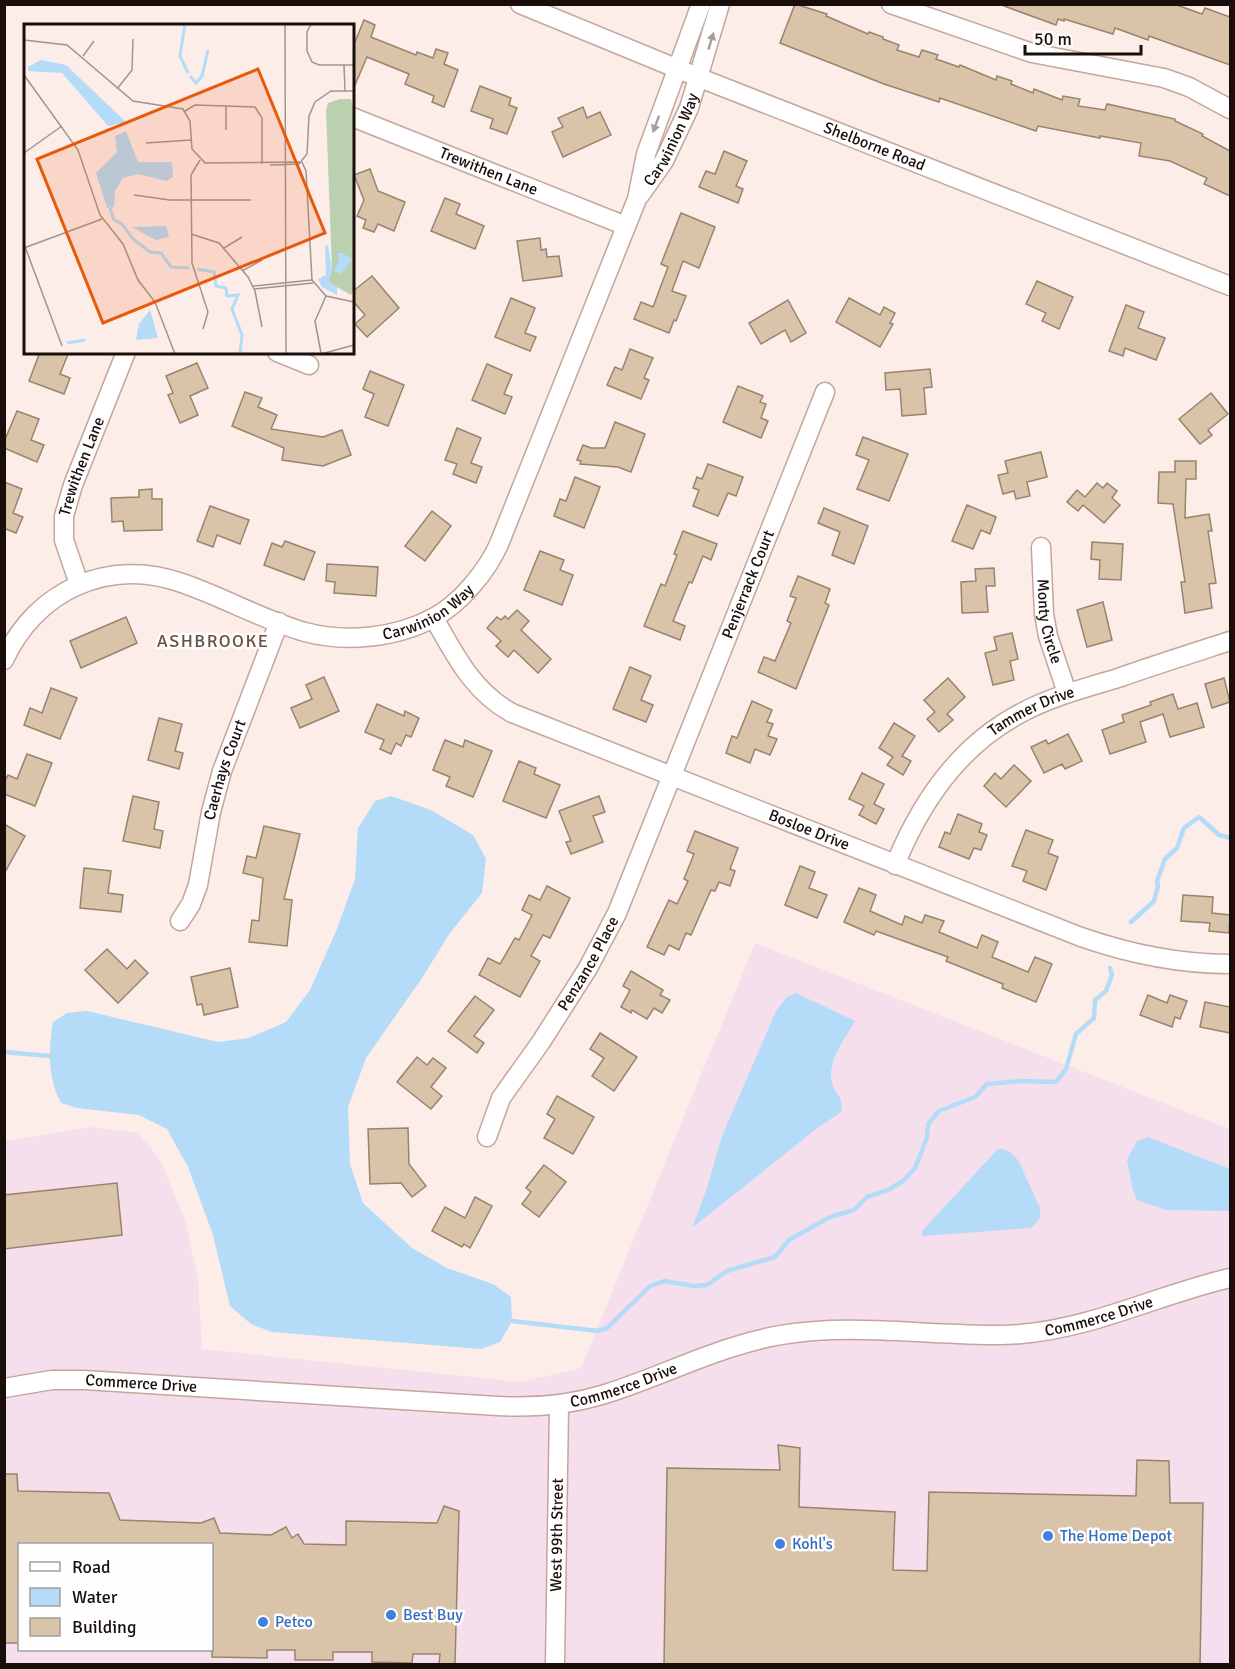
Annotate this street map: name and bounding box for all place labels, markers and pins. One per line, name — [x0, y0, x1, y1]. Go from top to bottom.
place label: The Home Depot — [1060, 1526, 1173, 1546]
marker: The Home Depot — [1041, 1529, 1055, 1543]
place label: Kohl's — [792, 1534, 833, 1554]
marker: Kohl's — [773, 1537, 787, 1551]
place label: Best Buy — [403, 1605, 463, 1625]
marker: Best Buy — [384, 1608, 398, 1622]
place label: Petco — [275, 1612, 313, 1632]
marker: Petco — [256, 1615, 270, 1629]

